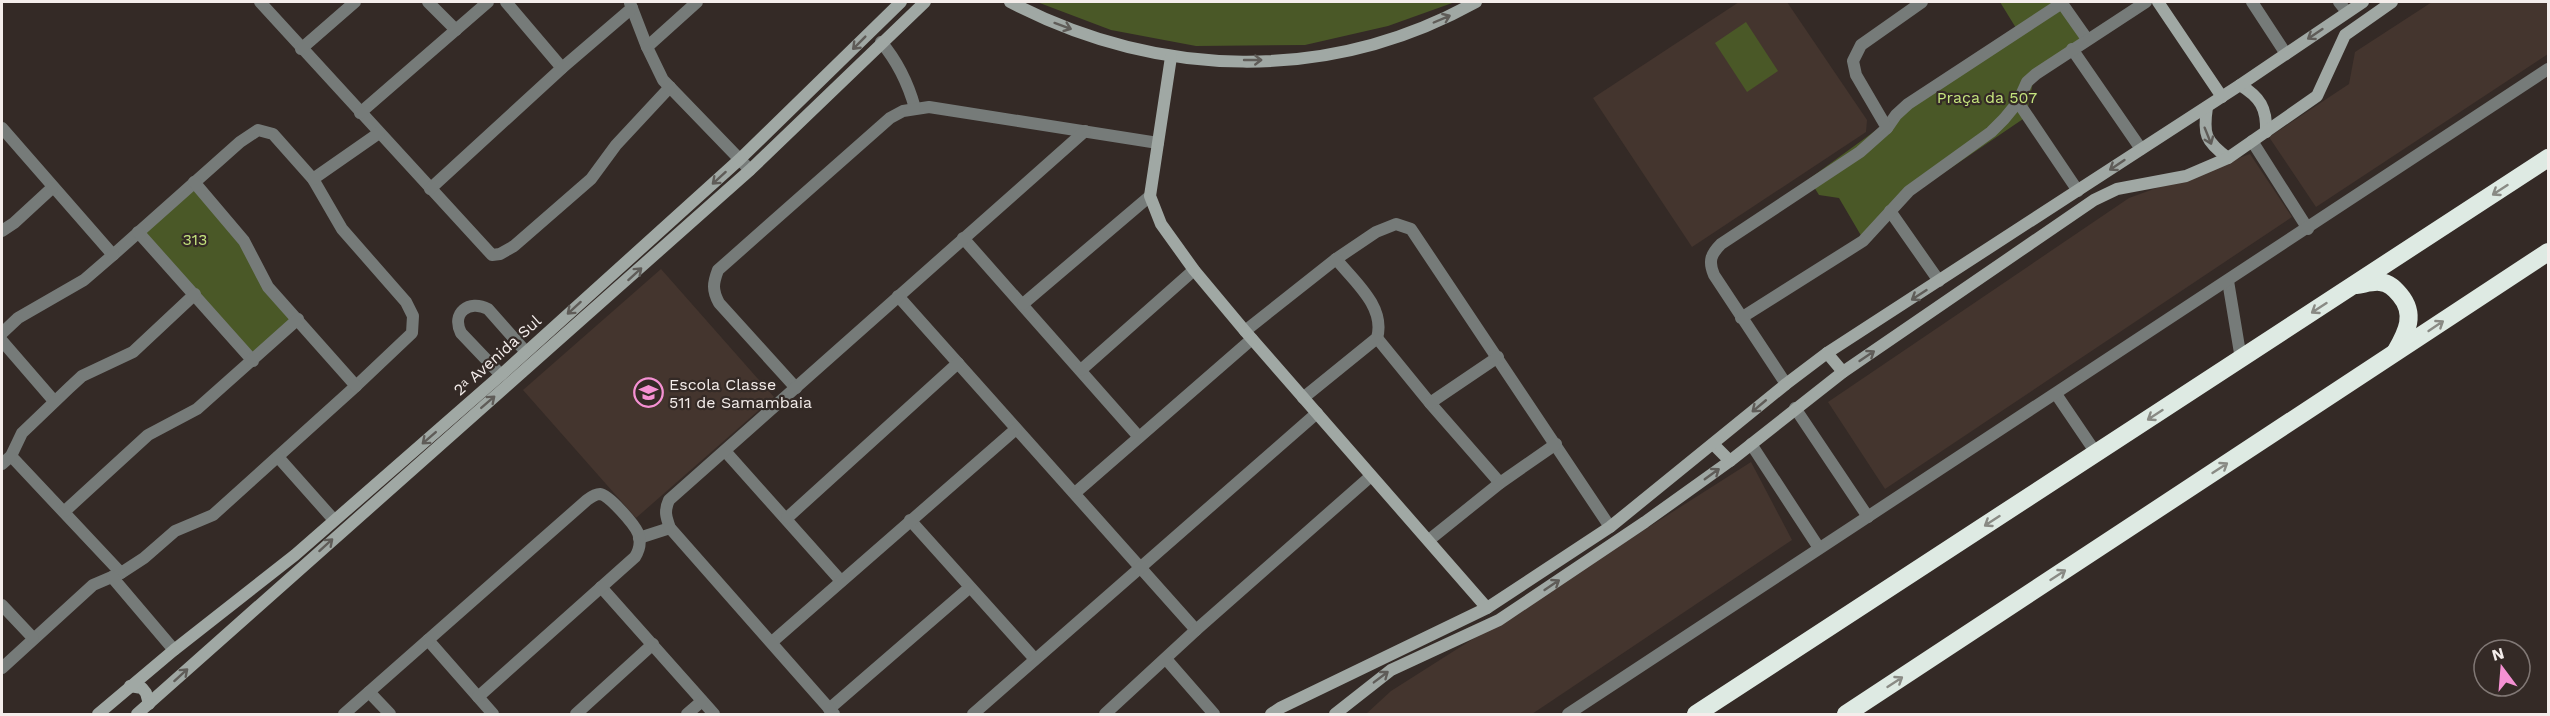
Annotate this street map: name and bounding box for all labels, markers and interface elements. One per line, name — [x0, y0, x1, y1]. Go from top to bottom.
one-way arrow — [1432, 13, 1451, 24]
one-way arrow — [1053, 21, 1072, 32]
one-way arrow — [2307, 28, 2324, 40]
one-way arrow — [852, 35, 867, 50]
one-way arrow — [1243, 54, 1263, 66]
park label: Praça da 507 — [1937, 88, 2037, 107]
one-way arrow — [2203, 126, 2214, 144]
one-way arrow — [2109, 159, 2126, 171]
one-way arrow — [712, 171, 727, 185]
one-way arrow — [2492, 184, 2508, 196]
park label: 313 — [183, 230, 207, 249]
one-way arrow — [627, 267, 642, 281]
one-way arrow — [1911, 289, 1928, 301]
one-way arrow — [567, 301, 582, 315]
one-way arrow — [2311, 302, 2327, 314]
street label: 2ᵃ Avenida Sul — [450, 311, 545, 400]
one-way arrow — [2427, 320, 2444, 332]
one-way arrow — [1858, 350, 1874, 362]
place label: Escola Classe 511 de Samambaia — [669, 375, 812, 412]
school or university icon: Escola Classe 511 de Samambaia — [632, 377, 664, 409]
one-way arrow — [480, 395, 495, 409]
one-way arrow — [1752, 399, 1767, 413]
one-way arrow — [2147, 408, 2164, 421]
one-way arrow — [422, 431, 437, 445]
one-way arrow — [2212, 462, 2228, 474]
one-way arrow — [1703, 468, 1719, 480]
one-way arrow — [1984, 515, 2001, 527]
one-way arrow — [318, 538, 333, 552]
one-way arrow — [2049, 569, 2065, 581]
one-way arrow — [1543, 579, 1559, 591]
north arrow — [2472, 638, 2532, 698]
text: N — [2490, 643, 2506, 665]
one-way arrow — [173, 668, 188, 682]
one-way arrow — [1372, 671, 1388, 684]
one-way arrow — [1886, 676, 1903, 689]

